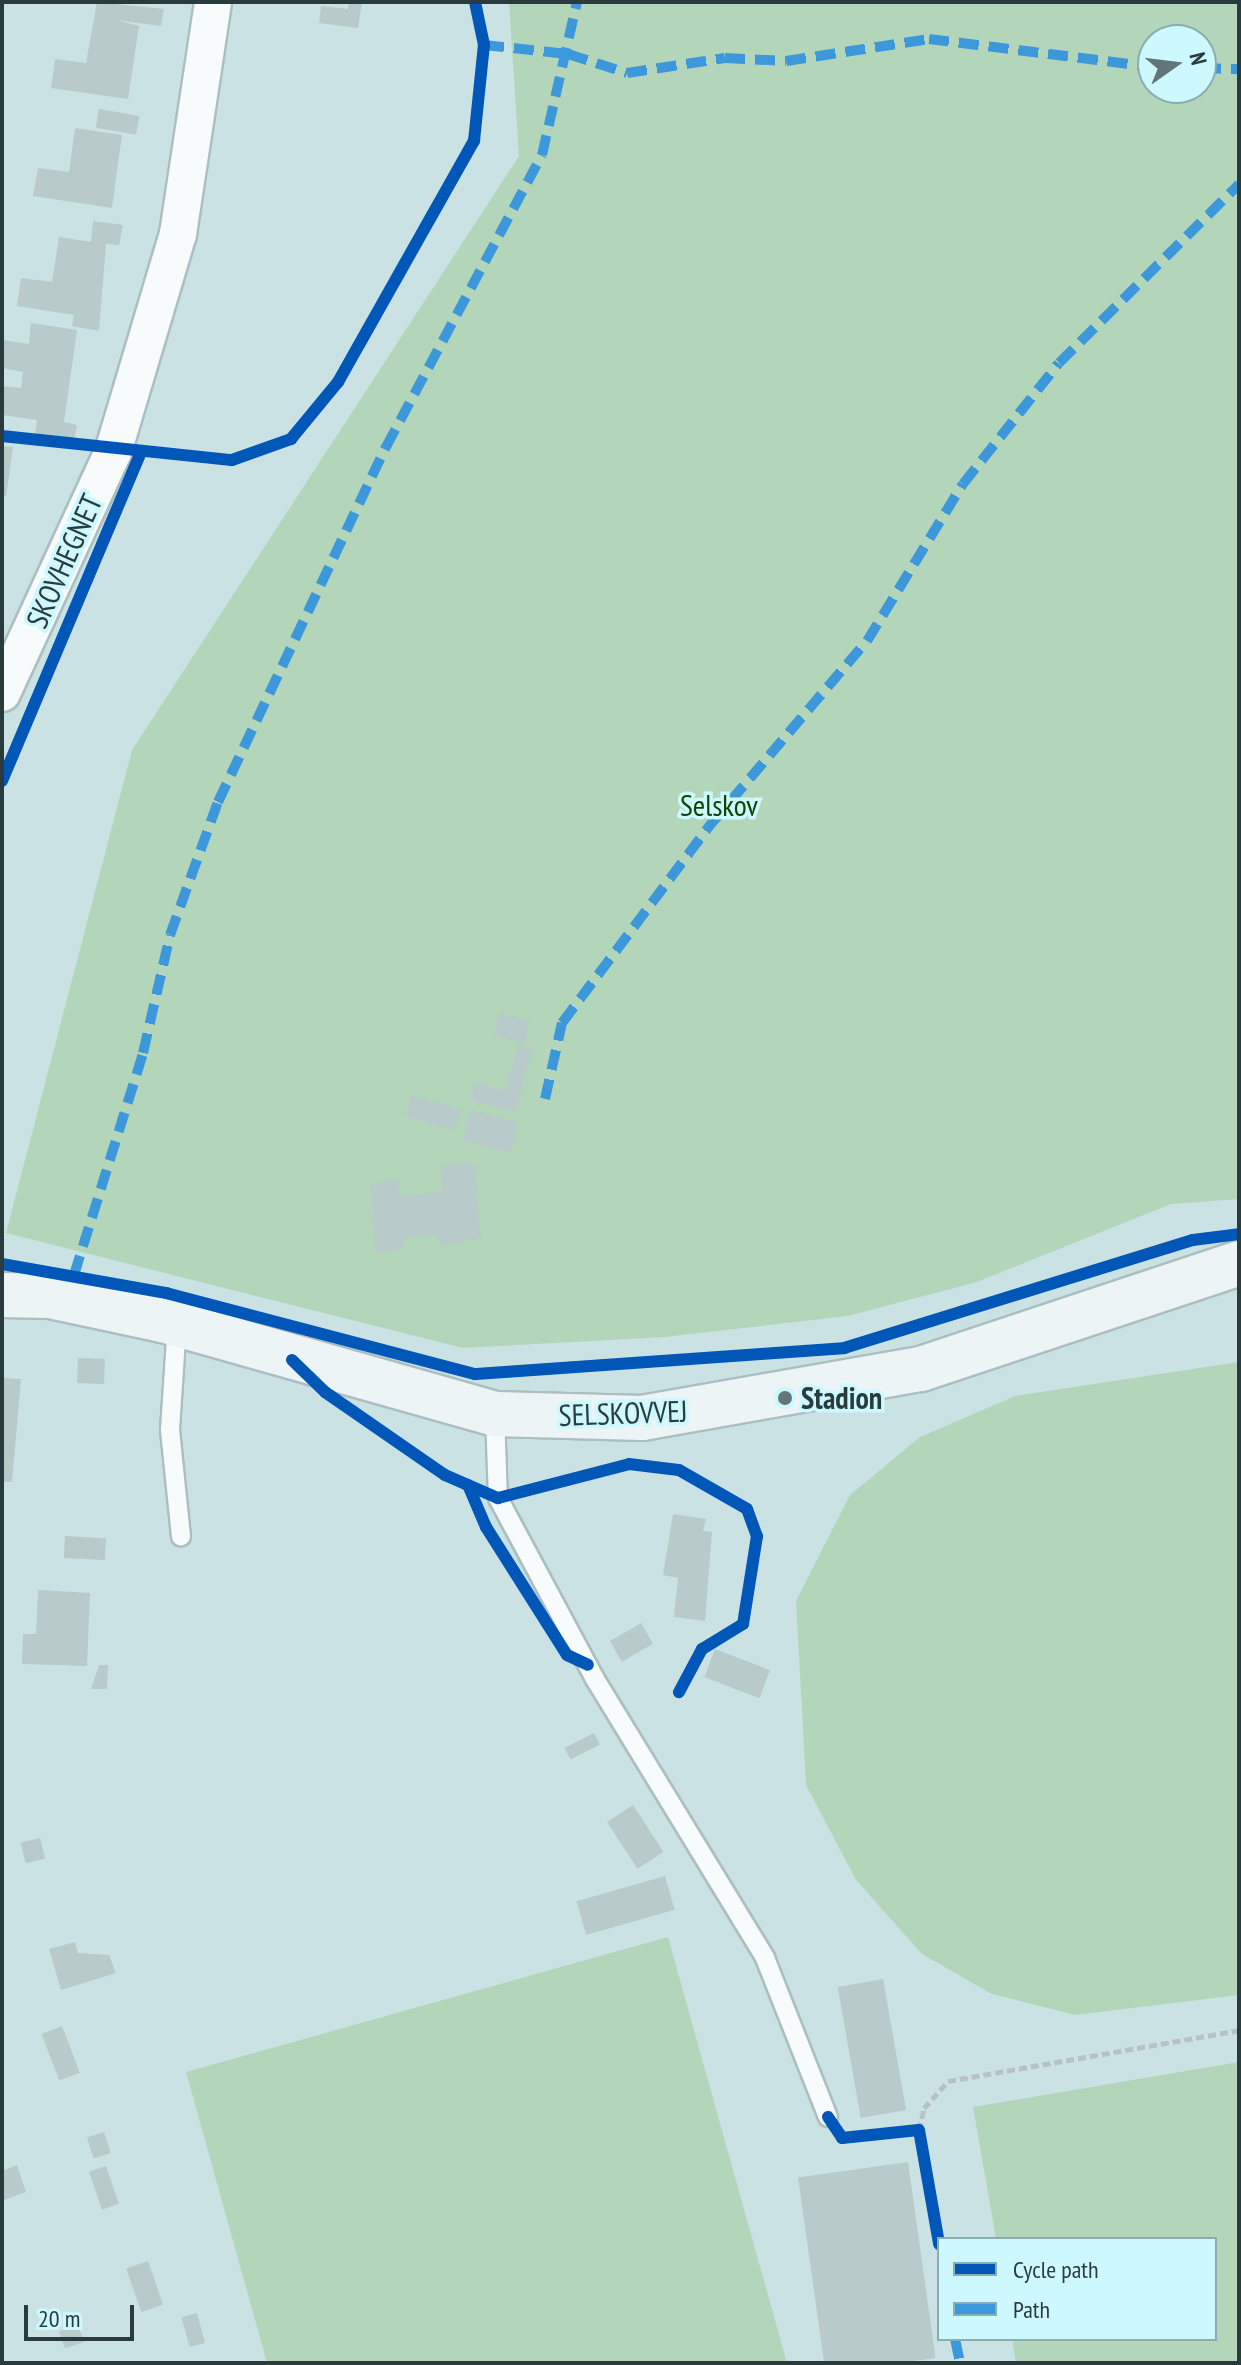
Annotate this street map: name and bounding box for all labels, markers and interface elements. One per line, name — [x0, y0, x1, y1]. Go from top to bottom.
north arrow — [1137, 24, 1217, 104]
text: N — [1183, 50, 1213, 68]
street label: SKOVHEGNET — [19, 488, 109, 634]
park label: Selskov — [680, 787, 758, 823]
place label: Stadion — [801, 1380, 882, 1416]
marker: Stadion — [776, 1389, 794, 1407]
street label: SELSKOVVEJ — [558, 1393, 688, 1433]
legend — [937, 2237, 1217, 2341]
text: Cycle path — [1013, 2254, 1099, 2285]
scale bar — [28, 2289, 138, 2339]
text: Path — [1013, 2294, 1050, 2325]
text: 20 m — [38, 2303, 80, 2334]

